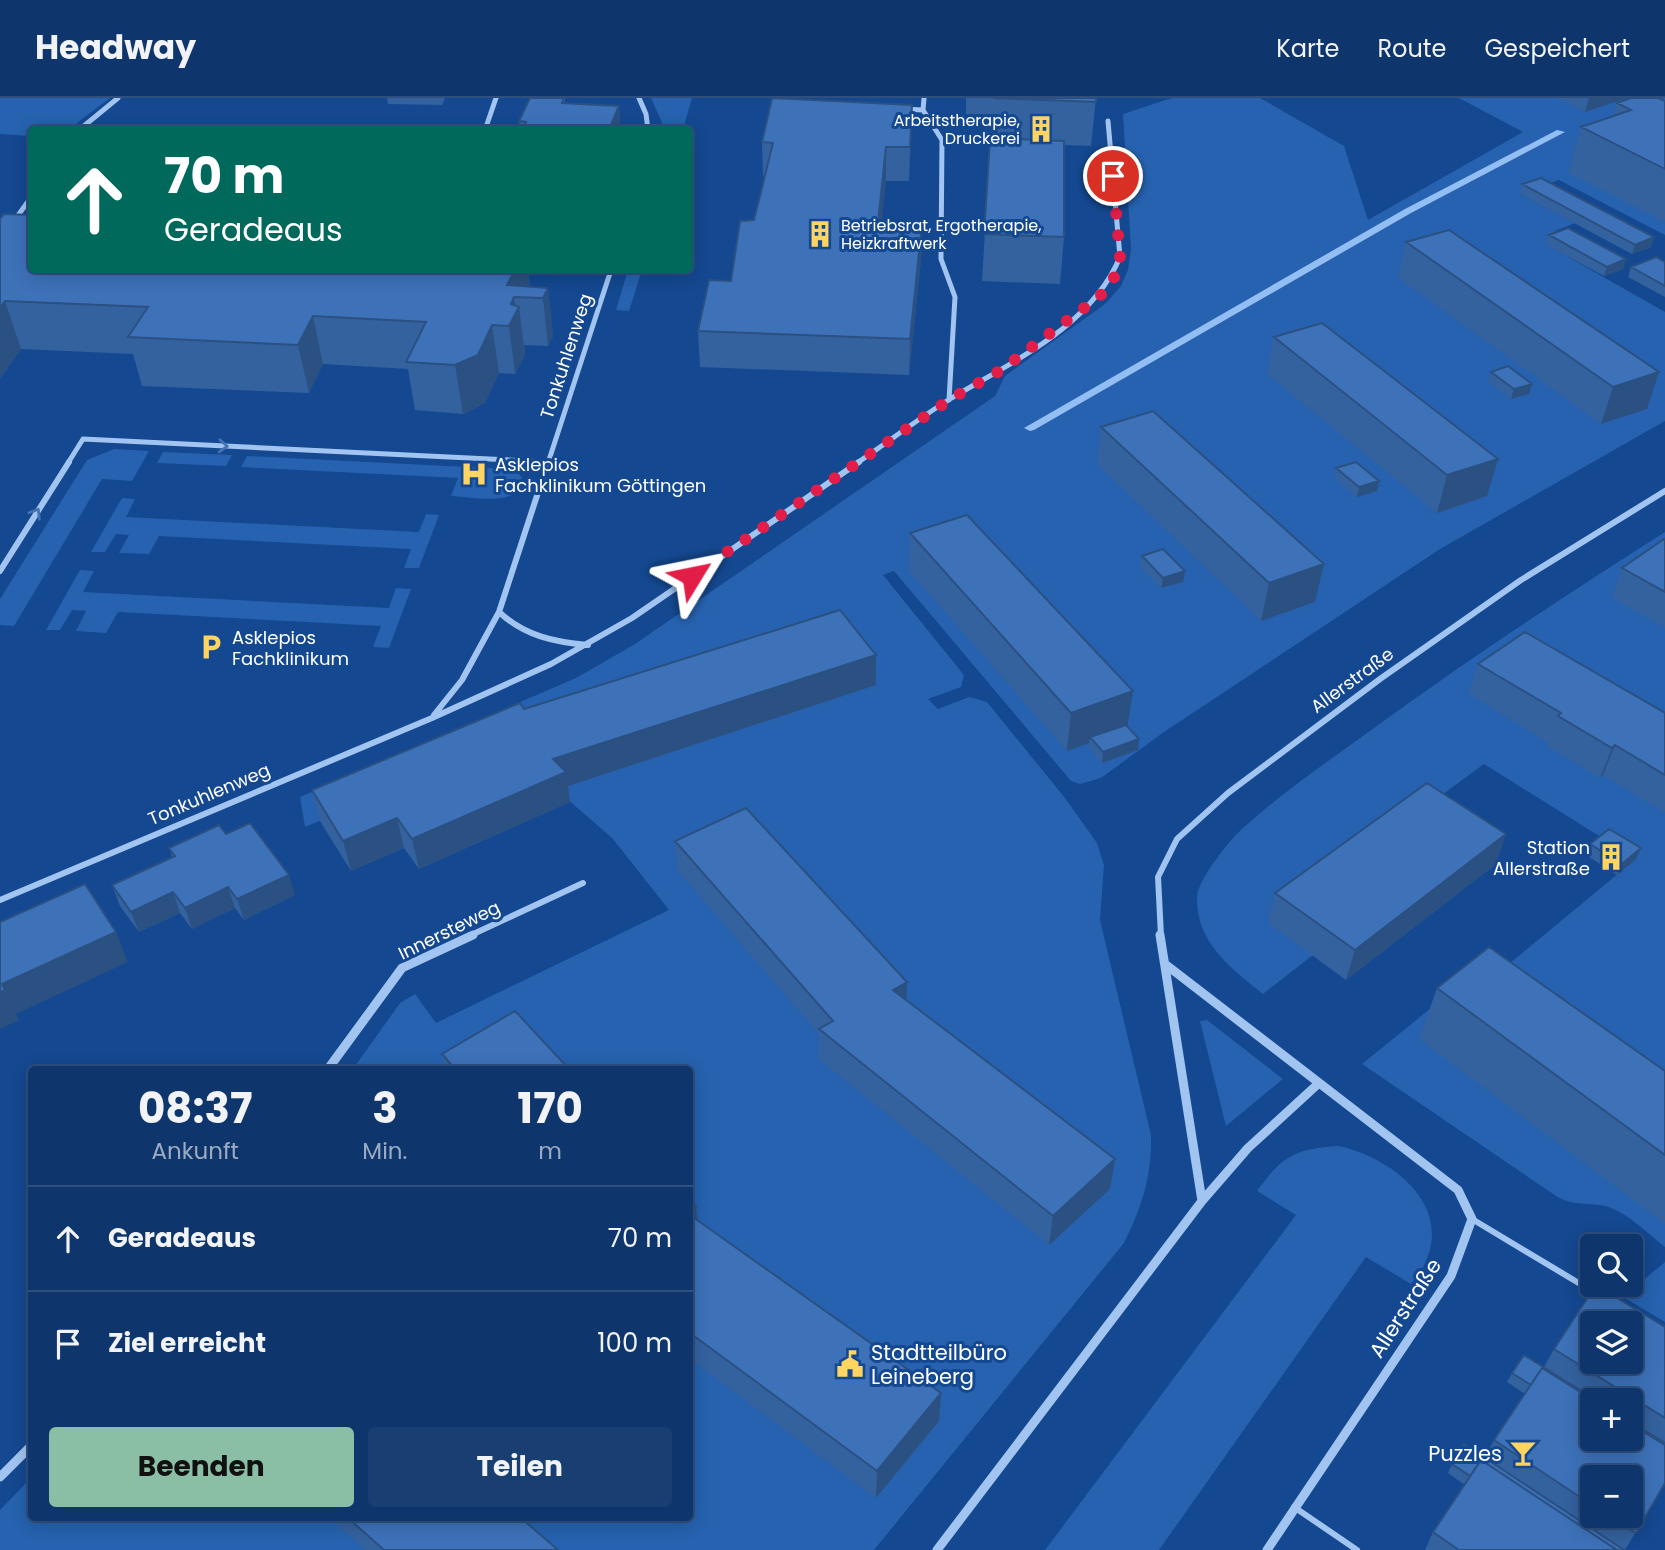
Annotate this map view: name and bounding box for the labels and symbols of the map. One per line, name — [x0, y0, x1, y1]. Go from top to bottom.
place label: Arbeitstherapie, Druckerei — [894, 109, 1020, 150]
building icon: Arbeitstherapie, Druckerei — [1026, 114, 1056, 144]
pin — [1083, 146, 1143, 206]
place label: Betriebsrat, Ergotherapie, Heizkraftwerk — [841, 214, 1041, 255]
building icon: Betriebsrat, Ergotherapie, Heizkraftwerk — [805, 219, 835, 249]
street label: Tonkuhlenweg — [534, 290, 598, 422]
one-way arrow — [218, 438, 229, 453]
place label: Asklepios Fachklinikum Göttingen — [495, 452, 706, 498]
hospital icon: Asklepios Fachklinikum Göttingen — [459, 459, 489, 489]
one-way arrow — [28, 508, 41, 521]
position arrow — [655, 539, 729, 613]
place label: Asklepios Fachklinikum — [232, 625, 349, 671]
parking icon: Asklepios Fachklinikum — [196, 632, 226, 662]
street label: Allerstraße — [1305, 641, 1399, 719]
street label: Tonkuhlenweg — [144, 757, 274, 831]
place label: Station Allerstraße — [1493, 835, 1590, 881]
building icon: Station Allerstraße — [1596, 842, 1626, 872]
street label: Innersteweg — [394, 895, 504, 965]
street label: Allerstraße — [1362, 1253, 1448, 1363]
place label: Stadtteilbüro Leineberg — [871, 1338, 1007, 1391]
public building icon: Stadtteilbüro Leineberg — [835, 1349, 865, 1379]
bar icon: Puzzles — [1508, 1438, 1538, 1468]
place label: Puzzles — [1428, 1439, 1502, 1468]

